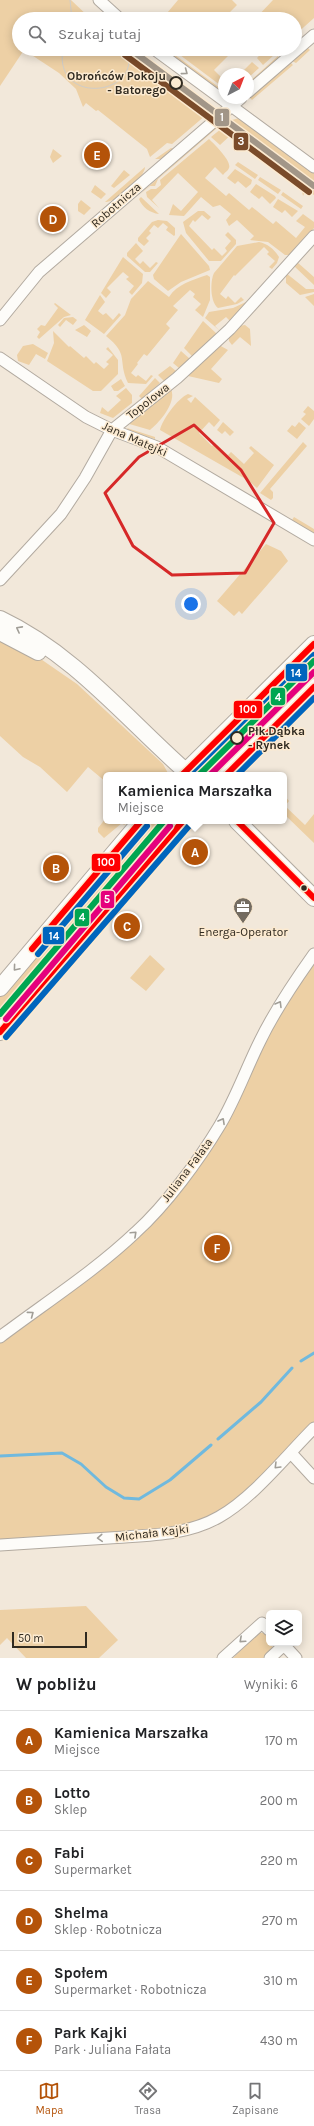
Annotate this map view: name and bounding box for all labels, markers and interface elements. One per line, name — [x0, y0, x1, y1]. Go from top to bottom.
search box — [12, 12, 302, 56]
icon: search — [26, 23, 48, 45]
text: Szukaj tutaj — [58, 25, 142, 43]
one-way arrow — [181, 68, 188, 75]
north arrow — [218, 68, 254, 104]
place label: Obrońców Pokoju - Batorego — [67, 69, 166, 97]
marker: Obrońców Pokoju - Batorego — [169, 76, 183, 90]
line badge: 1 — [214, 108, 230, 127]
text: 1 — [220, 111, 224, 124]
line badge: 3 — [233, 132, 249, 151]
text: 3 — [238, 135, 245, 148]
pin: E — [84, 140, 110, 170]
street label: Robotnicza — [88, 180, 144, 230]
pin: D — [40, 204, 66, 234]
street label: Topolowa — [124, 380, 172, 422]
street label: Jana Matejki — [100, 418, 170, 460]
your location — [181, 594, 201, 614]
one-way arrow — [16, 626, 23, 633]
line badge: 14 — [285, 663, 308, 682]
text: 14 — [291, 667, 302, 680]
line badge: 4 — [270, 687, 286, 706]
text: 4 — [275, 691, 282, 704]
line badge: 100 — [233, 700, 263, 719]
text: 100 — [239, 703, 257, 716]
place label: Płk.Dąbka - Rynek — [248, 724, 305, 752]
marker: Płk.Dąbka - Rynek — [230, 731, 244, 745]
popup — [103, 772, 287, 824]
text: Kamienica Marszałka — [118, 782, 272, 800]
text: Miejsce — [118, 800, 164, 815]
pin: A — [182, 837, 208, 867]
pin: B — [43, 853, 69, 883]
line badge: 100 — [91, 853, 121, 872]
text: 100 — [97, 856, 115, 869]
unlabelled marker — [299, 883, 309, 893]
line badge: 5 — [100, 890, 115, 909]
text: 5 — [104, 893, 110, 906]
office icon: Energa-Operator — [232, 896, 254, 924]
line badge: 4 — [74, 908, 90, 927]
text: 4 — [79, 911, 86, 924]
pin: C — [114, 911, 140, 941]
place label: Energa-Operator — [198, 925, 288, 939]
line badge: 14 — [42, 926, 65, 945]
text: 14 — [49, 930, 60, 943]
one-way arrow — [14, 964, 21, 971]
one-way arrow — [275, 1001, 282, 1008]
one-way arrow — [217, 1118, 225, 1125]
street label: Juliana Fałata — [159, 1135, 215, 1205]
one-way arrow — [129, 1232, 137, 1239]
pin: F — [204, 1233, 230, 1263]
one-way arrow — [27, 1312, 34, 1319]
one-way arrow — [274, 1461, 282, 1469]
street label: Michała Kajki — [114, 1522, 190, 1544]
one-way arrow — [97, 1534, 103, 1543]
map controls — [266, 1610, 302, 1646]
button: layers — [266, 1610, 302, 1646]
scale bar — [12, 1630, 87, 1649]
text: 50 m — [18, 1632, 44, 1645]
one-way arrow — [240, 1636, 247, 1643]
text: W pobliżu — [16, 1674, 97, 1694]
text: Wyniki: 6 — [244, 1677, 298, 1692]
text: Kamienica Marszałka — [54, 1724, 209, 1742]
text: A — [25, 1733, 33, 1748]
text: 170 m — [265, 1733, 298, 1748]
text: Miejsce — [54, 1742, 100, 1757]
text: Lotto — [54, 1784, 90, 1802]
text: B — [25, 1793, 33, 1808]
text: 200 m — [260, 1793, 298, 1808]
text: Sklep — [54, 1802, 87, 1817]
text: Fabi — [54, 1844, 85, 1862]
text: C — [25, 1853, 33, 1868]
text: 220 m — [260, 1853, 298, 1868]
text: Supermarket — [54, 1862, 132, 1877]
text: Shelma — [54, 1904, 108, 1922]
text: D — [25, 1913, 33, 1928]
text: 270 m — [261, 1913, 298, 1928]
text: Sklep · Robotnicza — [54, 1922, 162, 1937]
text: Społem — [54, 1964, 108, 1982]
text: E — [25, 1973, 33, 1988]
text: 310 m — [263, 1973, 298, 1988]
text: Supermarket · Robotnicza — [54, 1982, 207, 1997]
text: Park Kajki — [54, 2024, 127, 2042]
text: F — [25, 2033, 33, 2048]
text: 430 m — [260, 2033, 298, 2048]
text: Park · Juliana Fałata — [54, 2042, 171, 2057]
tab: Mapa — [36, 2080, 63, 2117]
tab: Trasa — [134, 2080, 161, 2117]
tab: Zapisane — [232, 2080, 278, 2117]

